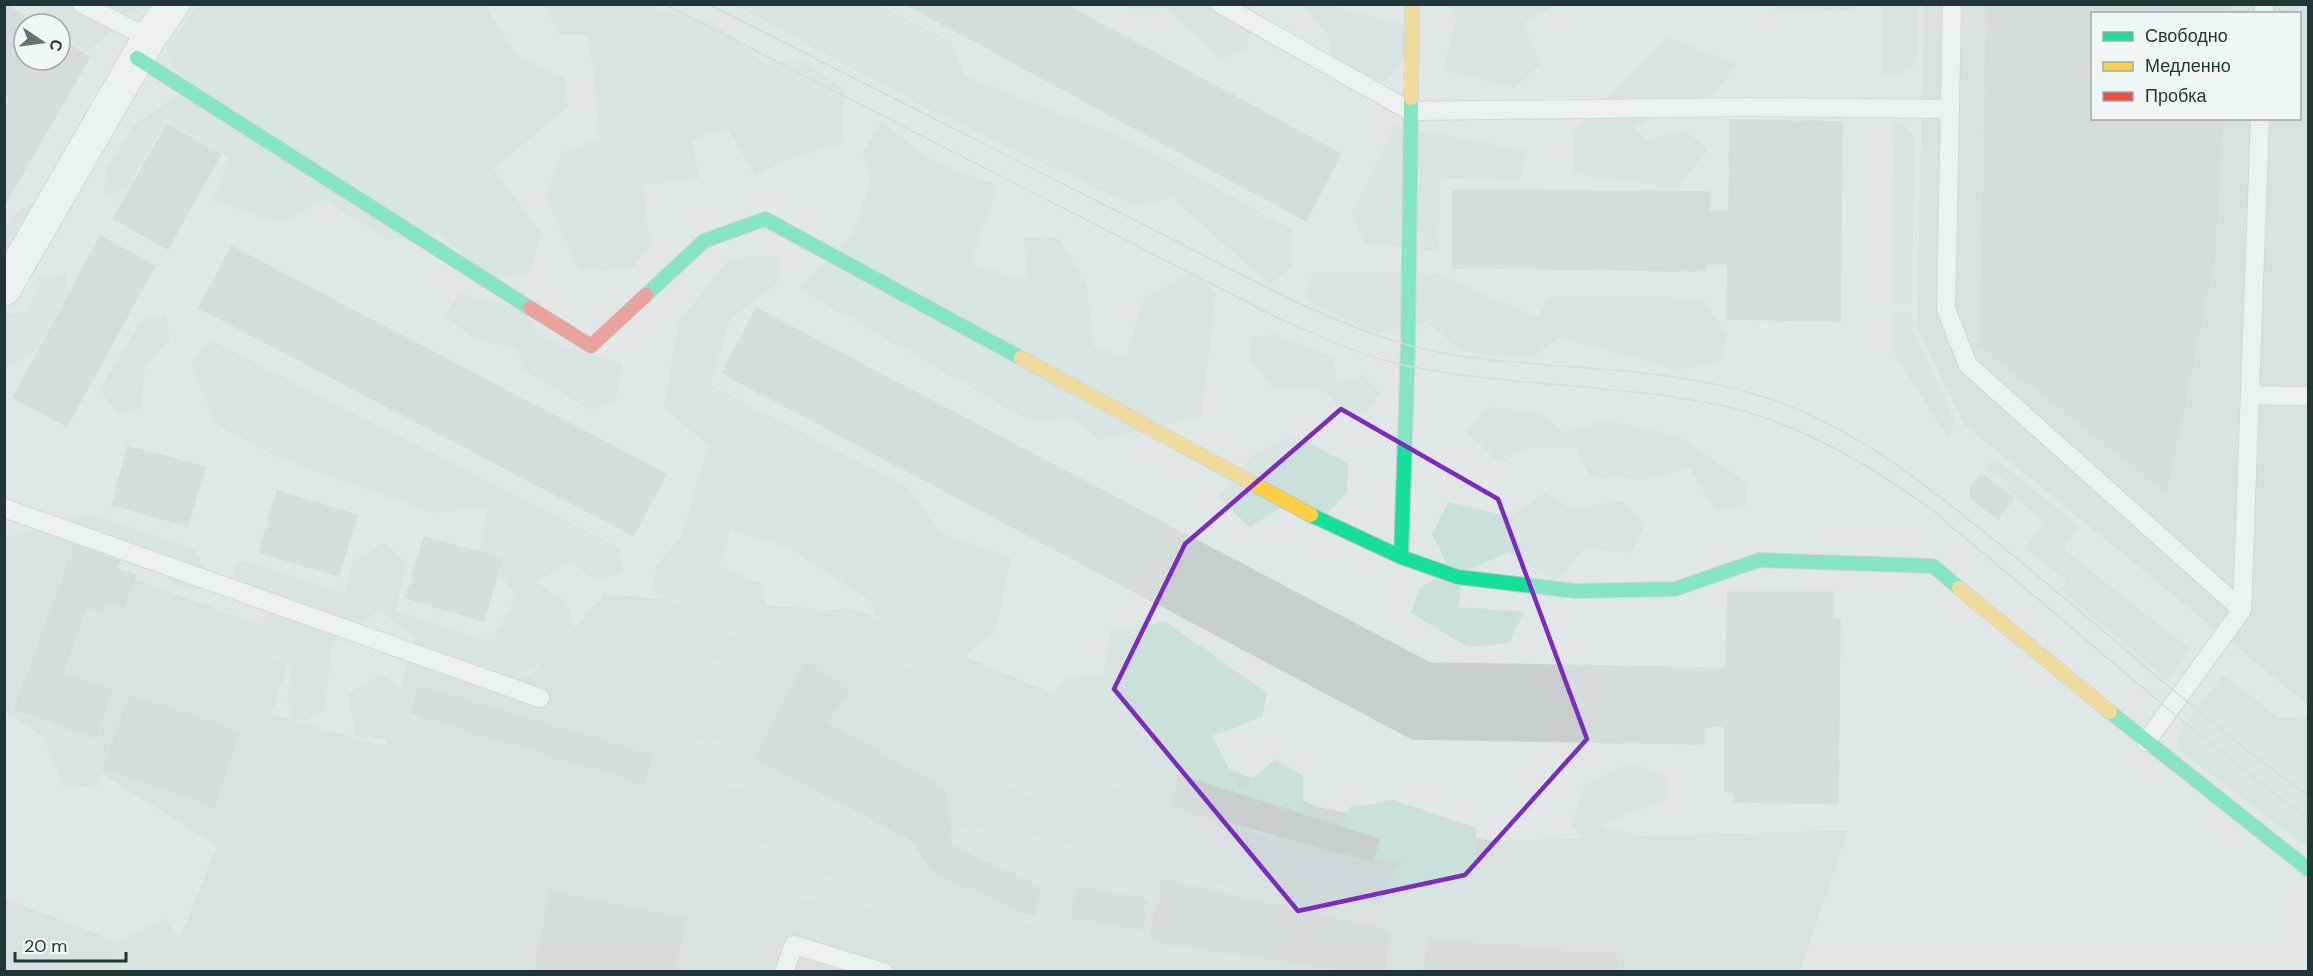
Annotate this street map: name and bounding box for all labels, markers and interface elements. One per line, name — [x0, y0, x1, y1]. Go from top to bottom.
north arrow — [12, 12, 72, 72]
legend — [2091, 12, 2301, 120]
text: Свободно — [2145, 24, 2228, 48]
text: С — [44, 37, 68, 54]
text: Медленно — [2145, 54, 2231, 78]
text: Пробка — [2145, 84, 2208, 108]
scale bar — [15, 925, 126, 963]
text: 20 m — [24, 934, 67, 958]

